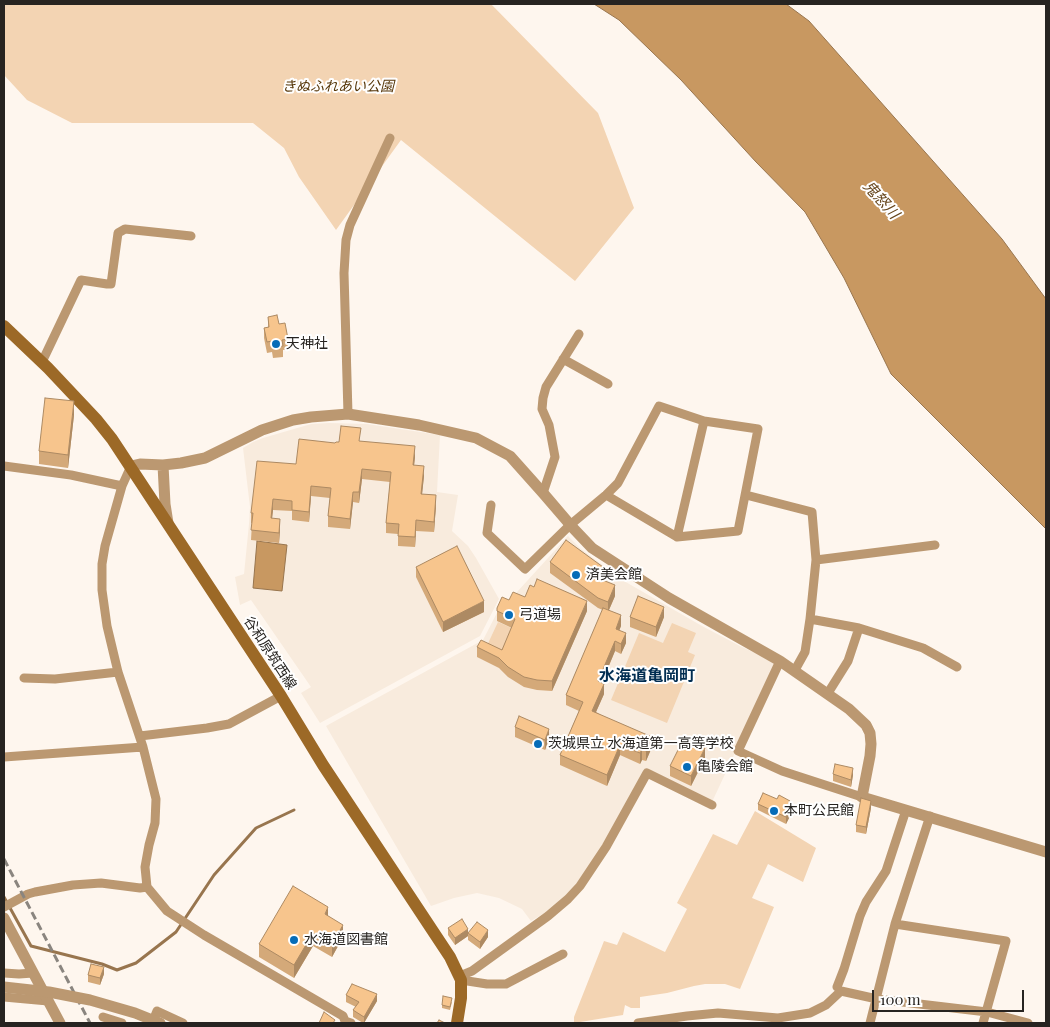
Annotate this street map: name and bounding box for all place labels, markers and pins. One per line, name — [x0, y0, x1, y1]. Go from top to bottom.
place label: 天神社 — [286, 336, 328, 352]
marker: 天神社 — [270, 338, 282, 350]
place label: 済美会館 — [586, 567, 642, 583]
marker: 済美会館 — [570, 569, 582, 581]
place label: 弓道場 — [519, 607, 561, 623]
marker: 弓道場 — [503, 609, 515, 621]
place label: 茨城県立 水海道第一高等学校 — [548, 736, 733, 752]
marker: 茨城県立 水海道第一高等学校 — [532, 738, 544, 750]
place label: 亀陵会館 — [697, 759, 753, 775]
marker: 亀陵会館 — [681, 761, 693, 773]
place label: 本町公民館 — [784, 803, 854, 819]
marker: 本町公民館 — [768, 805, 780, 817]
place label: 水海道図書館 — [304, 932, 388, 948]
marker: 水海道図書館 — [288, 934, 300, 946]

